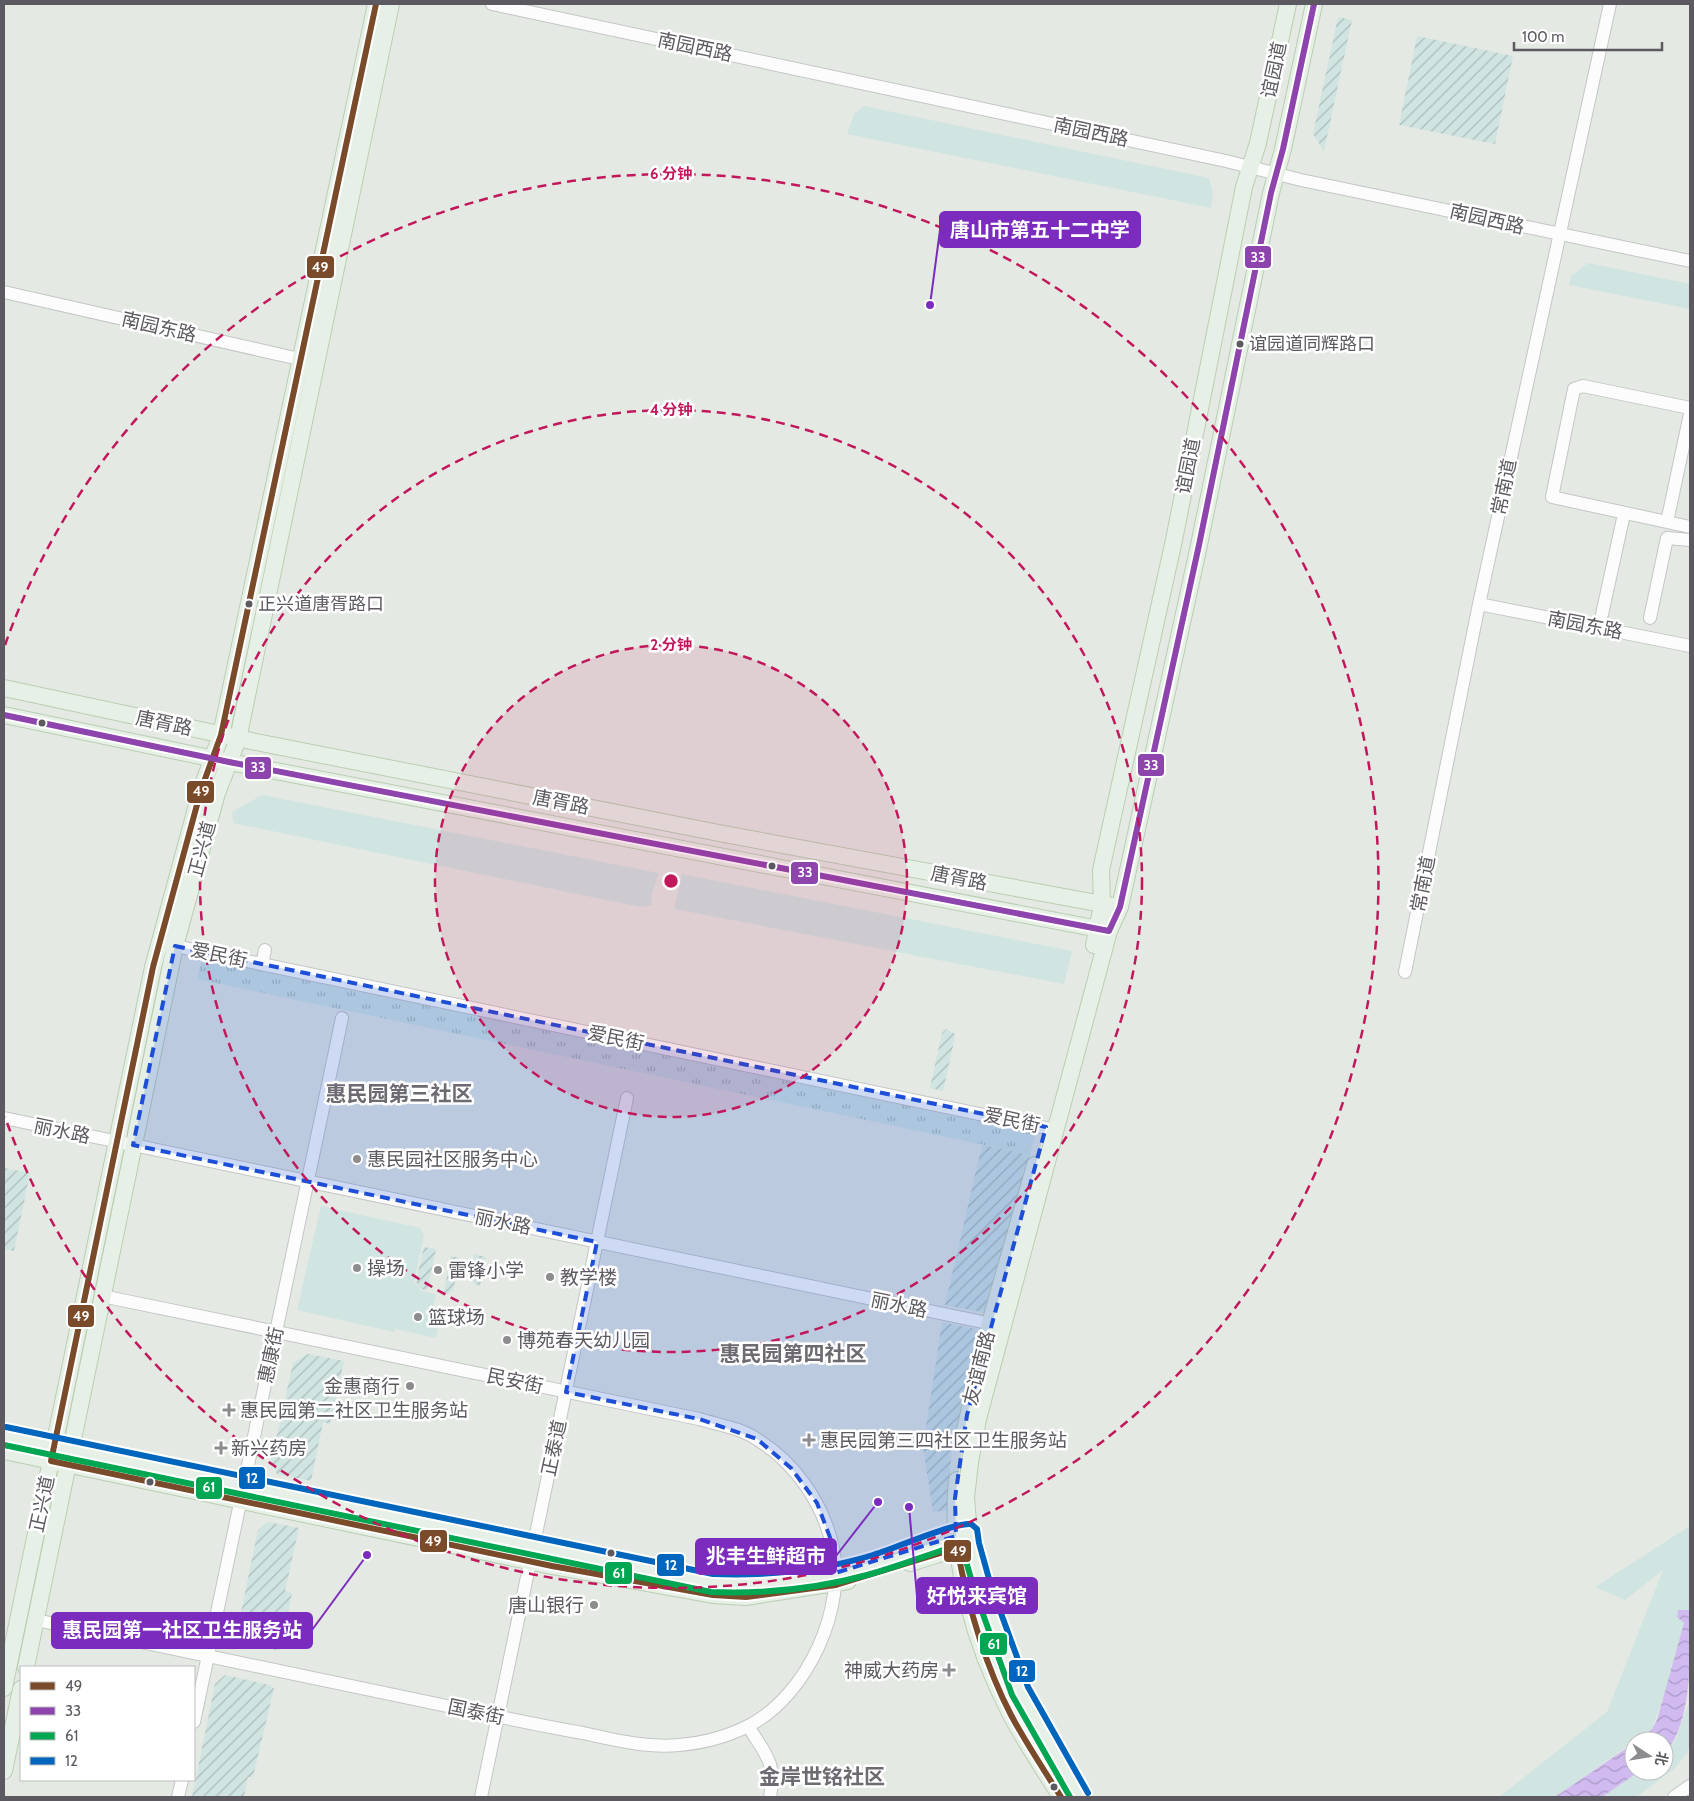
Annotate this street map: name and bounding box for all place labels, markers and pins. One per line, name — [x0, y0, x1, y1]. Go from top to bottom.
callout: 唐山市第五十二中学 — [940, 212, 1140, 247]
place label: 谊园道同辉路口 — [1249, 333, 1375, 355]
marker: 谊园道同辉路口 — [1235, 339, 1245, 349]
place label: 正兴道唐胥路口 — [258, 593, 384, 615]
marker: 正兴道唐胥路口 — [244, 599, 254, 609]
unlabelled marker — [37, 718, 47, 728]
unlabelled marker — [767, 861, 777, 871]
centre of rings — [662, 872, 680, 890]
place label: 惠民园社区服务中心 — [367, 1148, 538, 1171]
marker: 惠民园社区服务中心 — [351, 1153, 363, 1165]
place label: 操场 — [367, 1257, 405, 1280]
place label: 雷锋小学 — [448, 1259, 524, 1282]
marker: 操场 — [351, 1262, 363, 1274]
marker: 雷锋小学 — [432, 1264, 444, 1276]
place label: 教学楼 — [560, 1266, 617, 1289]
marker: 教学楼 — [544, 1271, 556, 1283]
place label: 篮球场 — [428, 1306, 485, 1329]
marker: 篮球场 — [412, 1311, 424, 1323]
place label: 博苑春天幼儿园 — [517, 1329, 650, 1352]
marker: 博苑春天幼儿园 — [501, 1334, 513, 1346]
place label: 金惠商行 — [324, 1375, 400, 1398]
marker: 金惠商行 — [404, 1380, 416, 1392]
place label: 惠民园第二社区卫生服务站 — [240, 1399, 468, 1422]
marker: 惠民园第二社区卫生服务站 — [222, 1403, 236, 1417]
place label: 惠民园第三四社区卫生服务站 — [820, 1429, 1067, 1452]
marker: 惠民园第三四社区卫生服务站 — [802, 1433, 816, 1447]
place label: 新兴药房 — [231, 1437, 307, 1460]
marker: 新兴药房 — [215, 1442, 227, 1454]
unlabelled marker — [145, 1477, 155, 1487]
callout: 兆丰生鲜超市 — [696, 1539, 836, 1574]
unlabelled marker — [606, 1548, 616, 1558]
callout: 好悦来宾馆 — [917, 1578, 1037, 1613]
place label: 唐山银行 — [508, 1594, 584, 1617]
marker: 唐山银行 — [588, 1599, 600, 1611]
callout: 惠民园第一社区卫生服务站 — [52, 1613, 312, 1648]
place label: 神威大药房 — [844, 1659, 939, 1682]
marker: 神威大药房 — [943, 1664, 955, 1676]
unlabelled marker — [1049, 1782, 1059, 1792]

